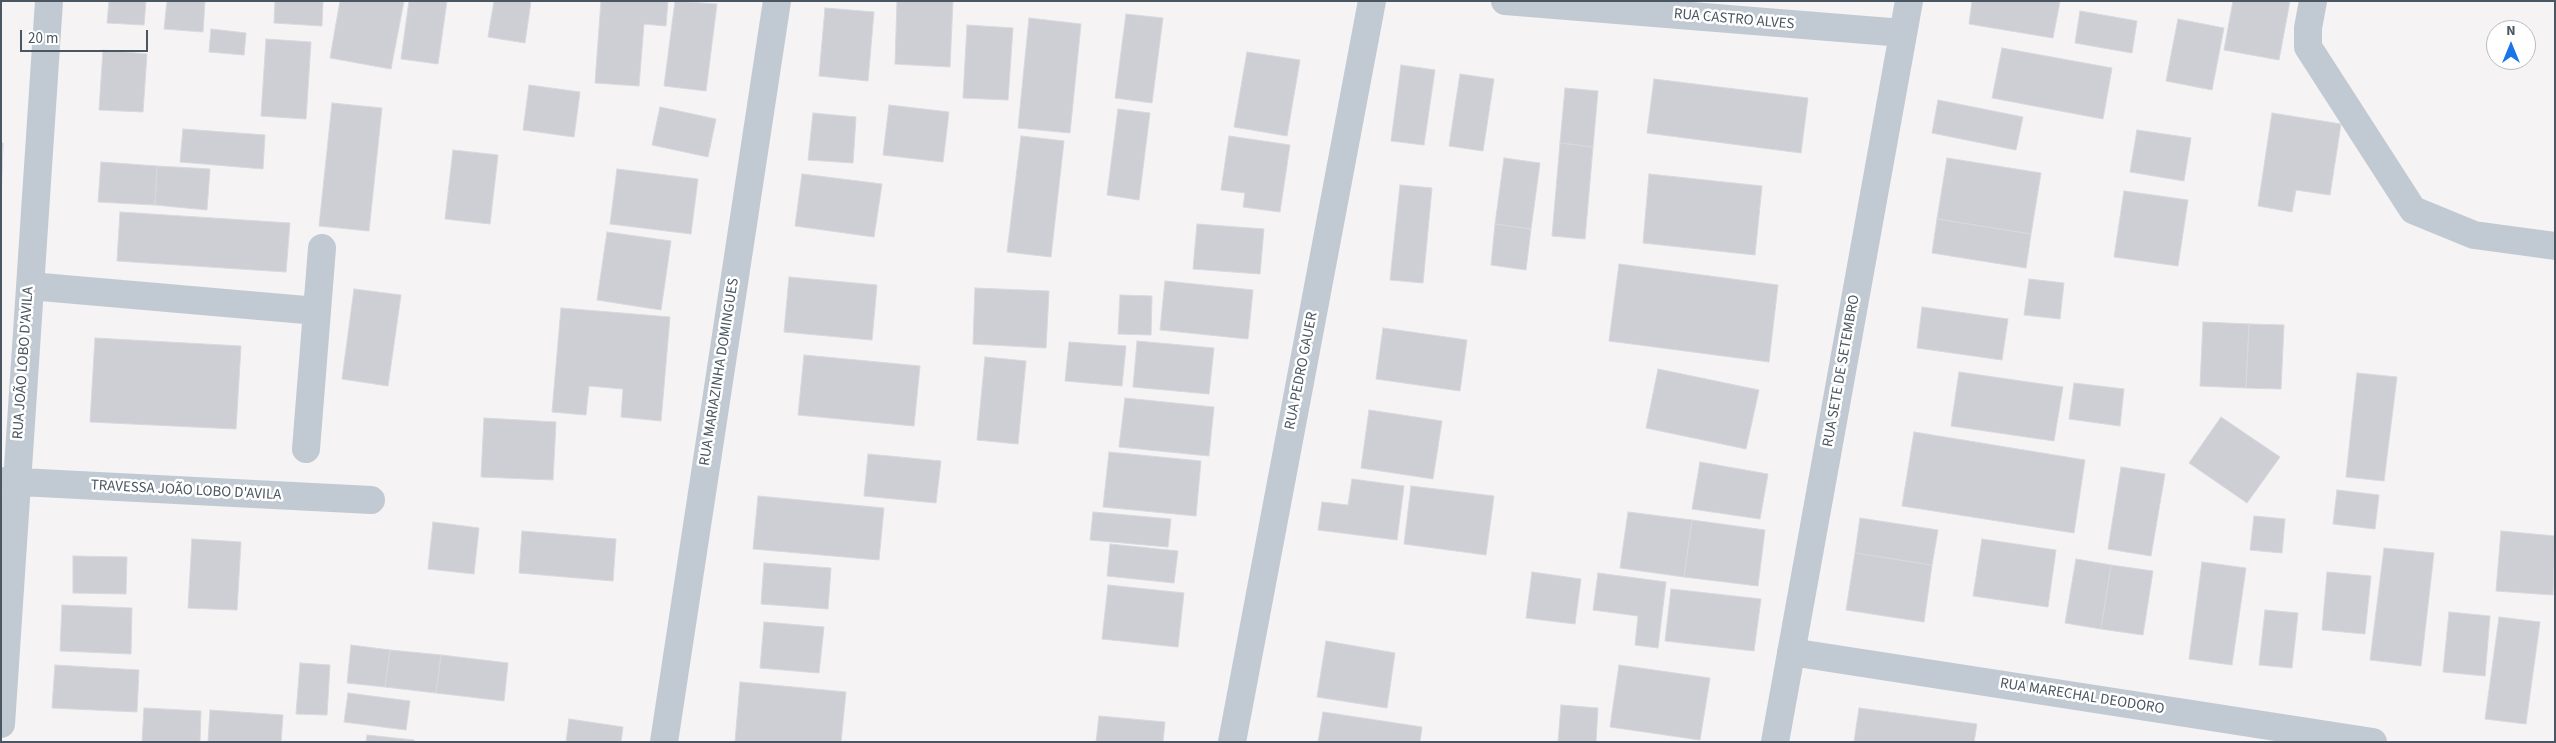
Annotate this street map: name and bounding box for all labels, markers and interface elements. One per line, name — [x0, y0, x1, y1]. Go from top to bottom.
street label: RUA CASTRO ALVES — [1673, 6, 1795, 34]
scale bar — [22, 20, 150, 52]
north arrow — [2486, 20, 2536, 70]
text: N — [2506, 21, 2516, 41]
text: 20 m — [28, 28, 58, 49]
street label: RUA MARIAZINHA DOMINGUES — [696, 277, 744, 467]
street label: RUA JOÃO LOBO D'AVILA — [10, 286, 38, 440]
street label: RUA SETE DE SETEMBRO — [1820, 294, 1864, 448]
street label: RUA PEDRO GAUER — [1282, 311, 1322, 431]
street label: TRAVESSA JOÃO LOBO D'AVILA — [90, 477, 282, 505]
street label: RUA MARECHAL DEODORO — [1999, 675, 2165, 719]

